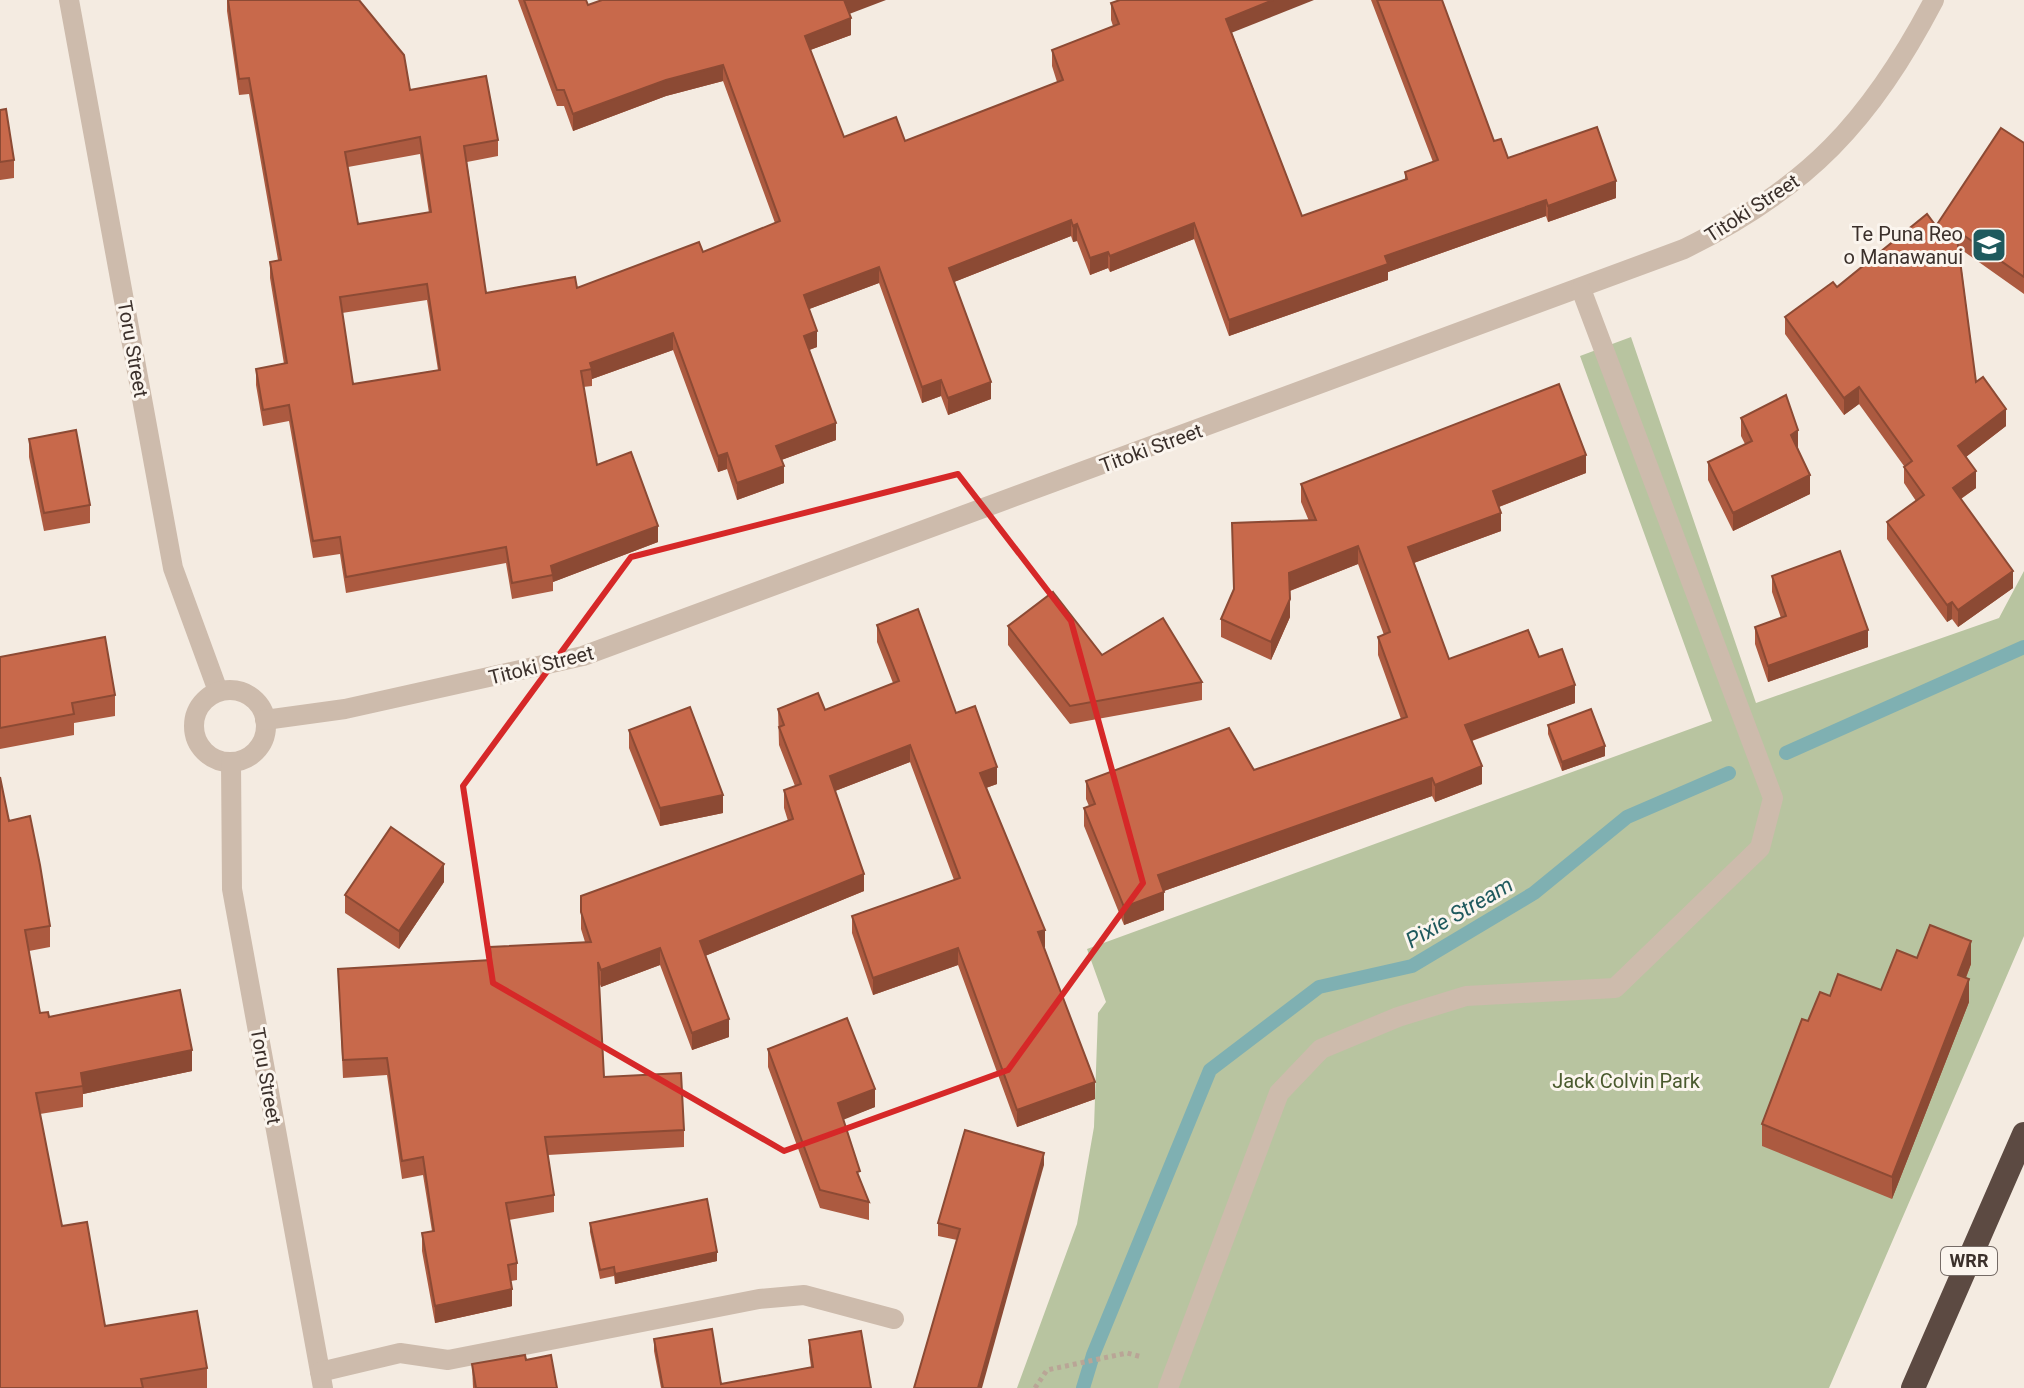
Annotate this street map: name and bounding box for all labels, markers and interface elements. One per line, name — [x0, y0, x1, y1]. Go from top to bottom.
street label: Titoki Street — [1700, 169, 1804, 247]
place label: Te Puna Reo o Manawanui — [1844, 222, 1963, 269]
school or university icon: Te Puna Reo o Manawanui — [1970, 226, 2008, 264]
street label: Toru Street — [113, 299, 153, 399]
street label: Titoki Street — [1096, 418, 1206, 478]
street label: Titoki Street — [486, 640, 596, 690]
water label: Pixie Stream — [1401, 872, 1517, 953]
street label: Toru Street — [246, 1026, 286, 1126]
park label: Jack Colvin Park — [1552, 1069, 1701, 1093]
road number: WRR — [1941, 1247, 1997, 1275]

